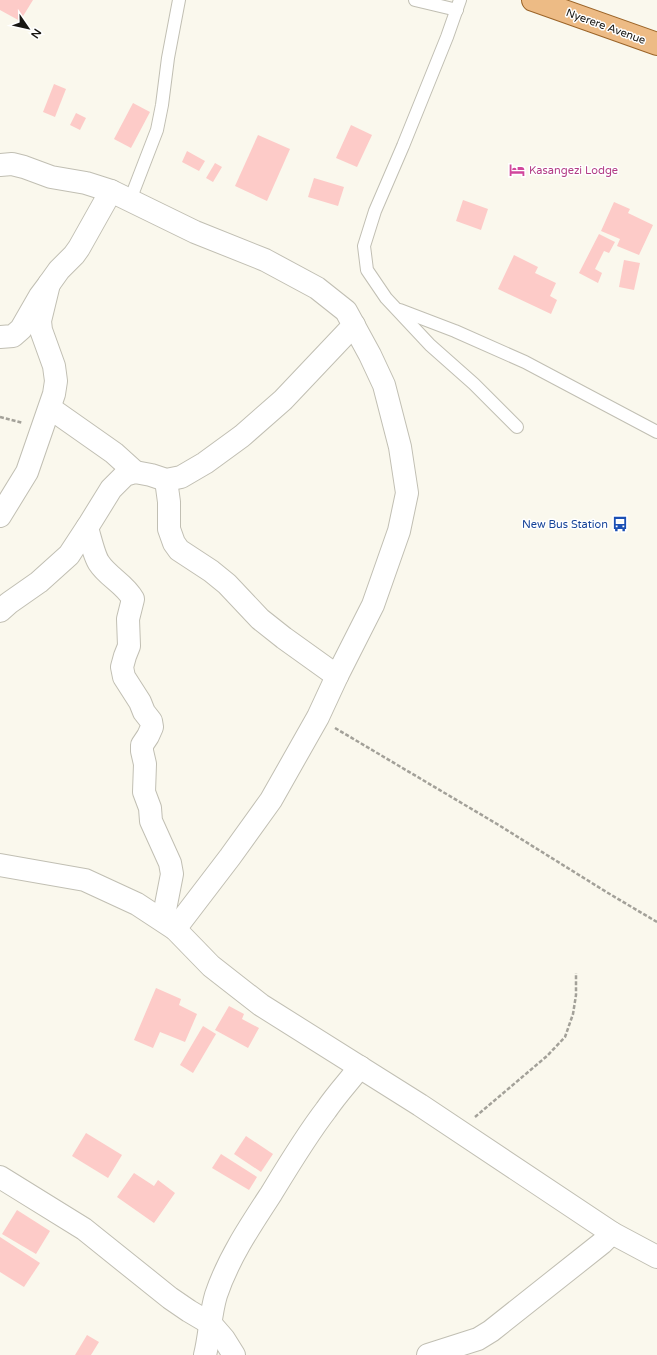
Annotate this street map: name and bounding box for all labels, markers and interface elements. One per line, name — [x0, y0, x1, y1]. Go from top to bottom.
street label: Nyerere Avenue — [564, 6, 647, 47]
north arrow — [8, 8, 48, 48]
text: N — [28, 26, 44, 41]
hotel icon: Kasangezi Lodge — [508, 161, 526, 179]
place label: Kasangezi Lodge — [529, 164, 618, 177]
bus stop icon: New Bus Station — [611, 515, 629, 533]
place label: New Bus Station — [522, 518, 608, 531]

